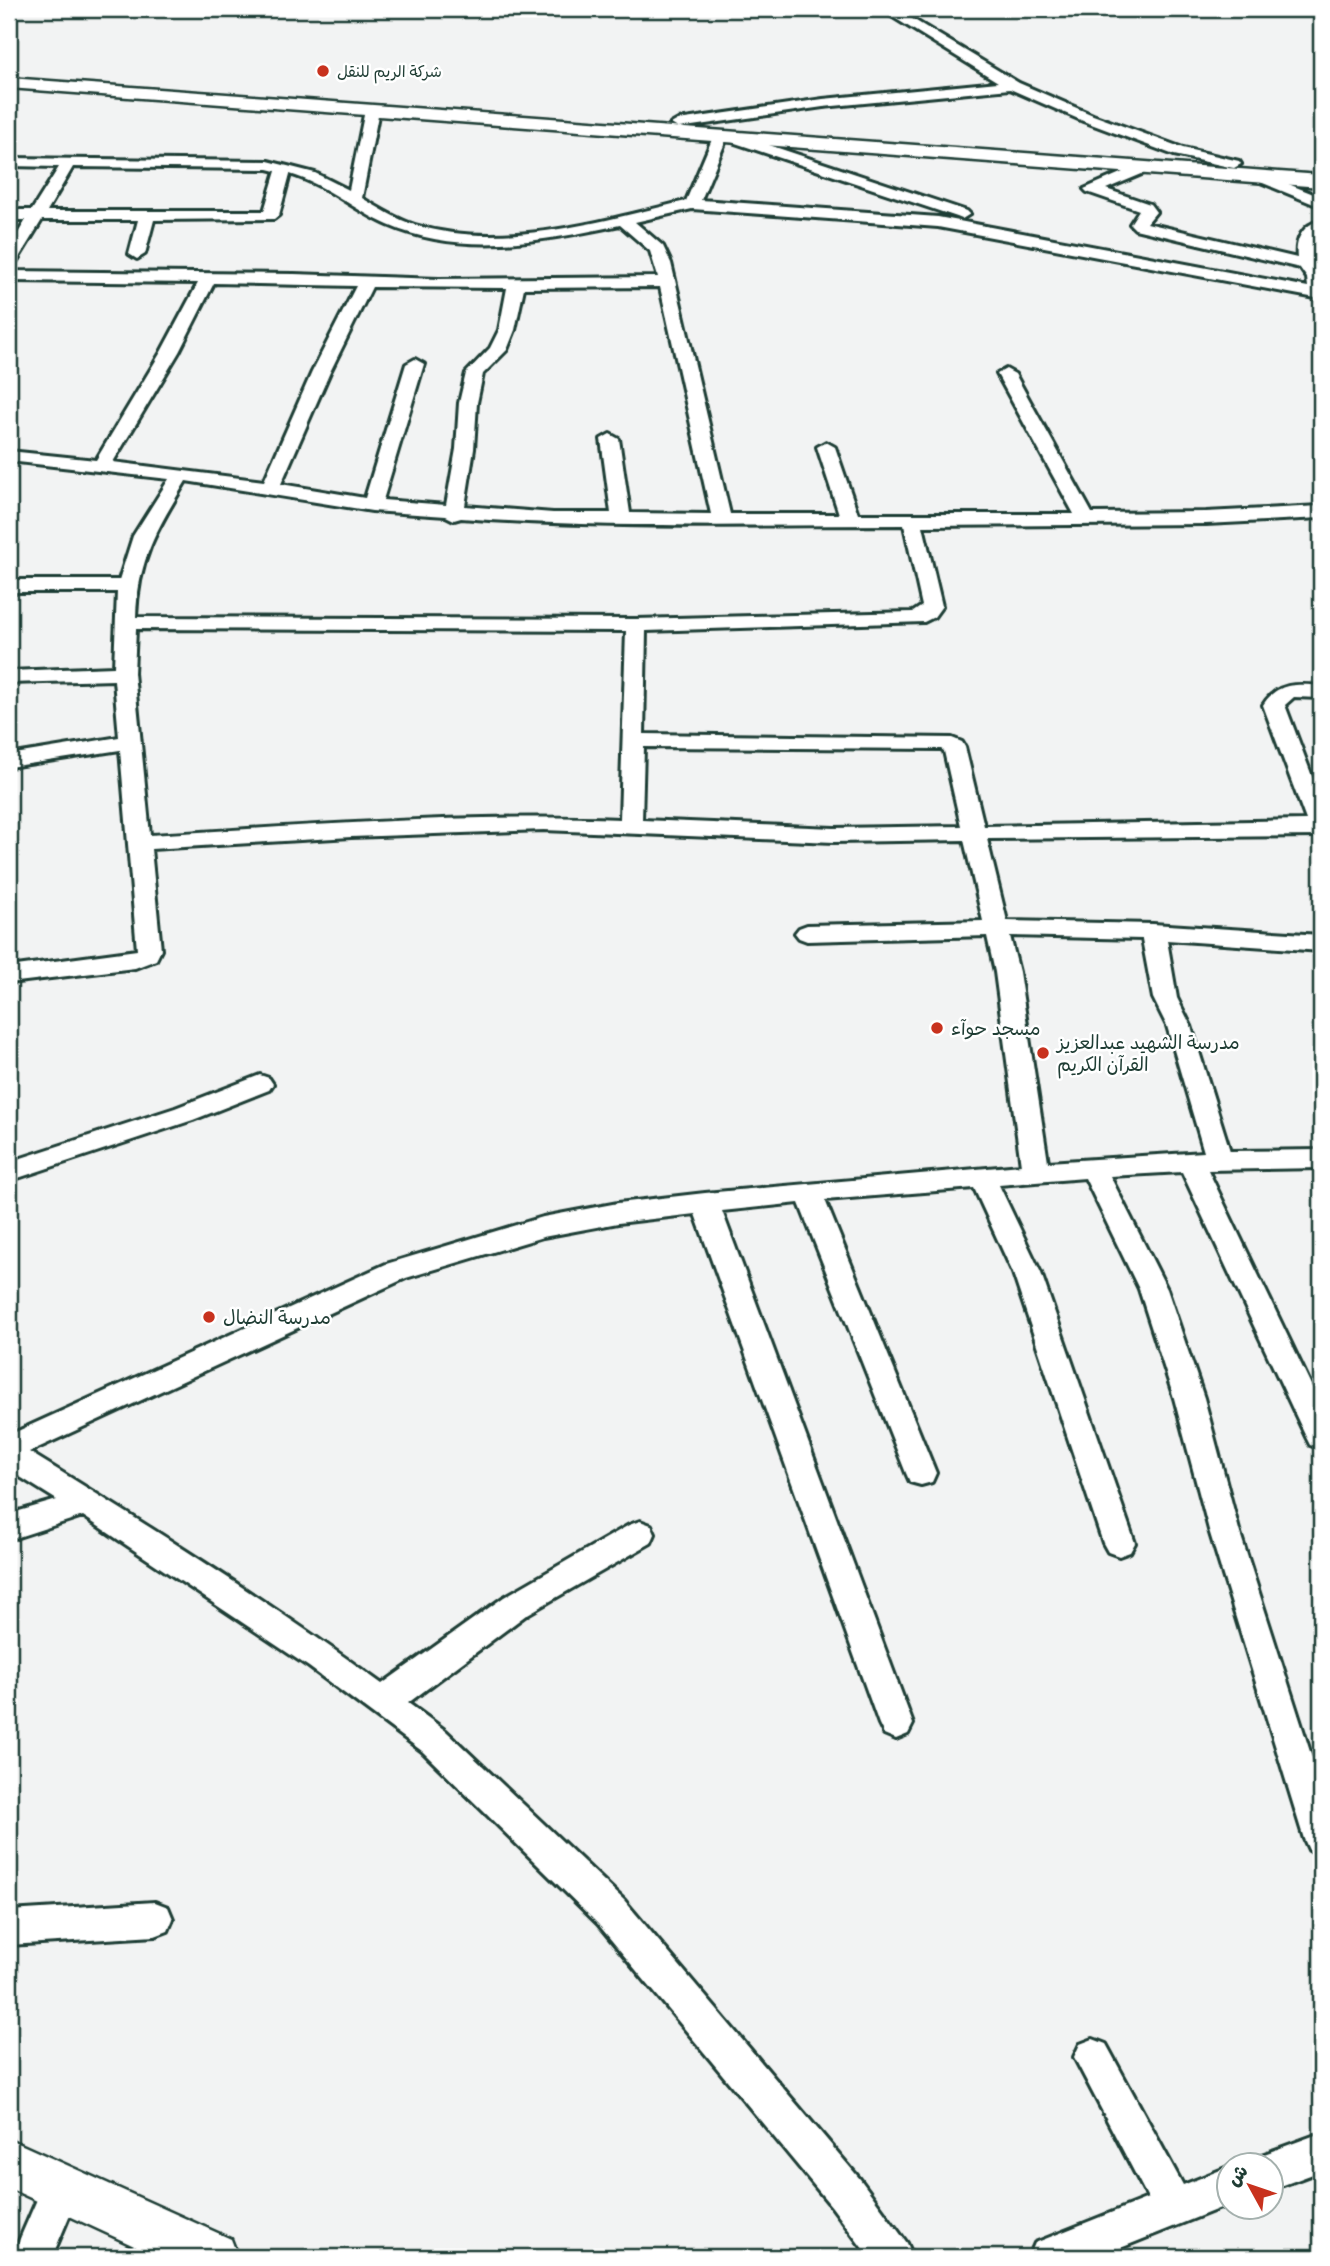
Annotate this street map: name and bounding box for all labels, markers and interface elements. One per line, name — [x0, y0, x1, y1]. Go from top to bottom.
place label: شركة الريم للنقل — [337, 61, 442, 84]
marker: شركة الريم للنقل — [315, 63, 331, 79]
place label: مسجد حوآء — [951, 1016, 1041, 1040]
marker: مسجد حوآء — [929, 1020, 945, 1036]
place label: مدرسة الشهيد عبدالعزيز القرآن الكريم — [1055, 1030, 1240, 1079]
marker: مدرسة الشهيد عبدالعزيز القرآن الكريم — [1035, 1045, 1051, 1061]
place label: مدرسة النضال — [223, 1305, 331, 1329]
marker: مدرسة النضال — [201, 1309, 217, 1325]
north arrow — [1214, 2150, 1284, 2220]
text: ش — [1221, 2159, 1253, 2191]

